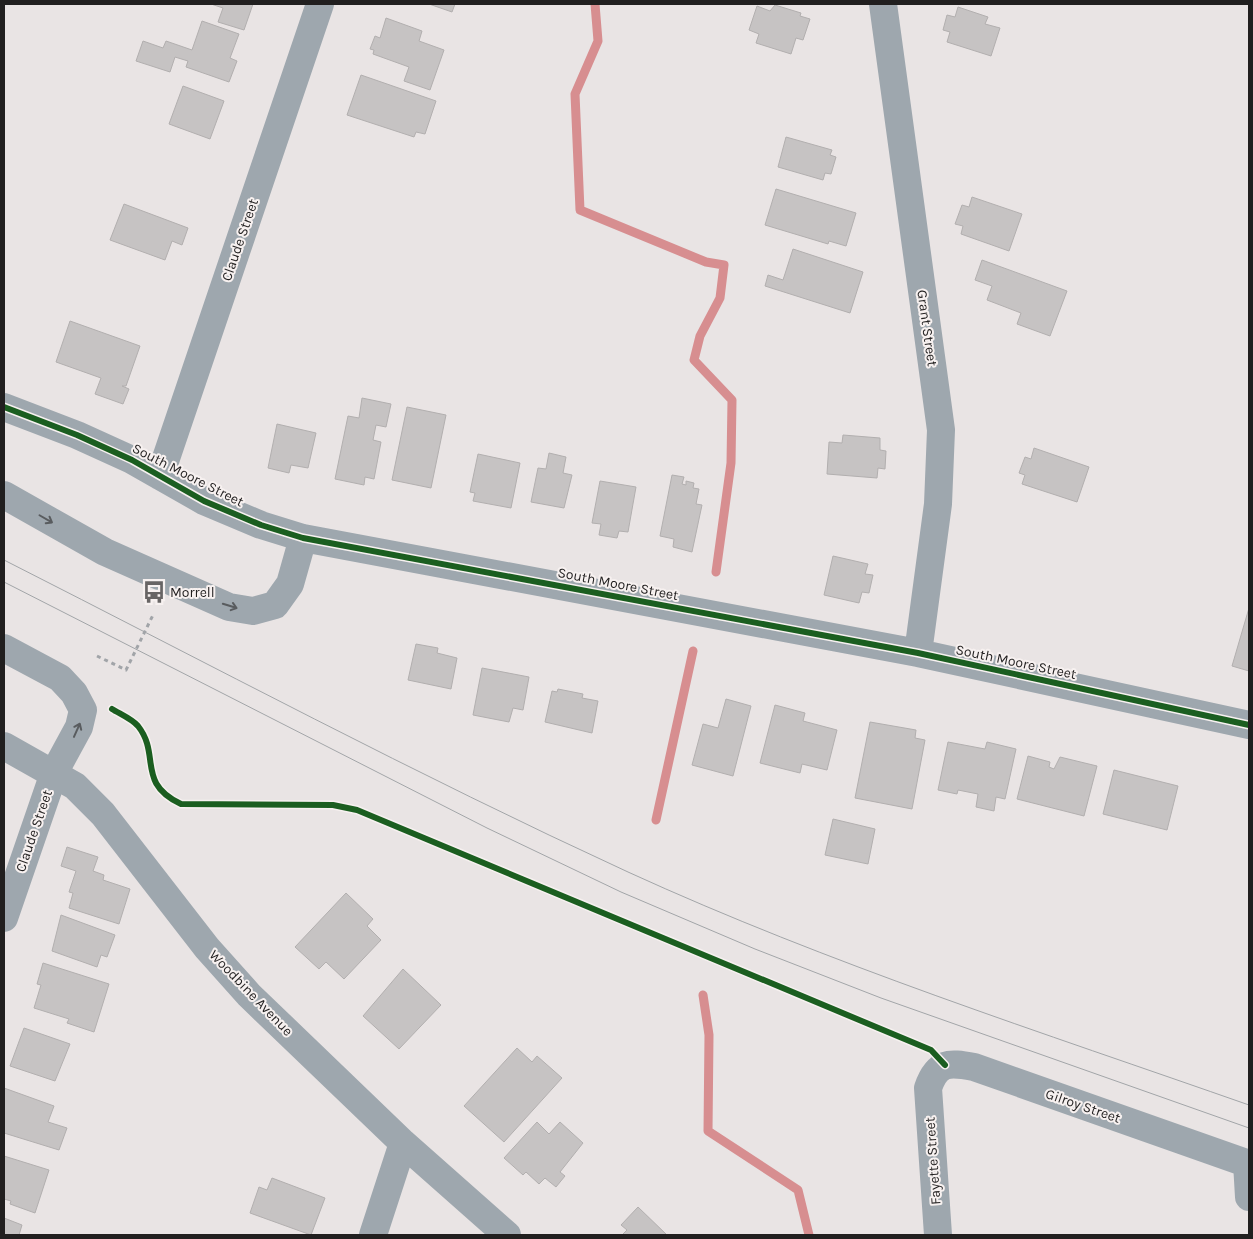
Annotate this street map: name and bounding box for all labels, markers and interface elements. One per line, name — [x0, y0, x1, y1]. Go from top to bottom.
street label: Claude Street — [218, 197, 262, 283]
street label: Grant Street — [913, 289, 941, 367]
street label: South Moore Street — [129, 440, 247, 510]
one-way arrow — [38, 514, 53, 524]
street label: South Moore Street — [556, 564, 680, 604]
bus stop icon: Morrell — [141, 579, 167, 605]
place label: Morrell — [170, 584, 215, 601]
one-way arrow — [222, 602, 238, 611]
street label: South Moore Street — [954, 641, 1078, 683]
one-way arrow — [72, 723, 82, 738]
street label: Claude Street — [12, 788, 56, 874]
street label: Woodbine Avenue — [206, 946, 296, 1040]
street label: Gilroy Street — [1043, 1085, 1123, 1127]
street label: Fayette Street — [921, 1117, 945, 1205]

